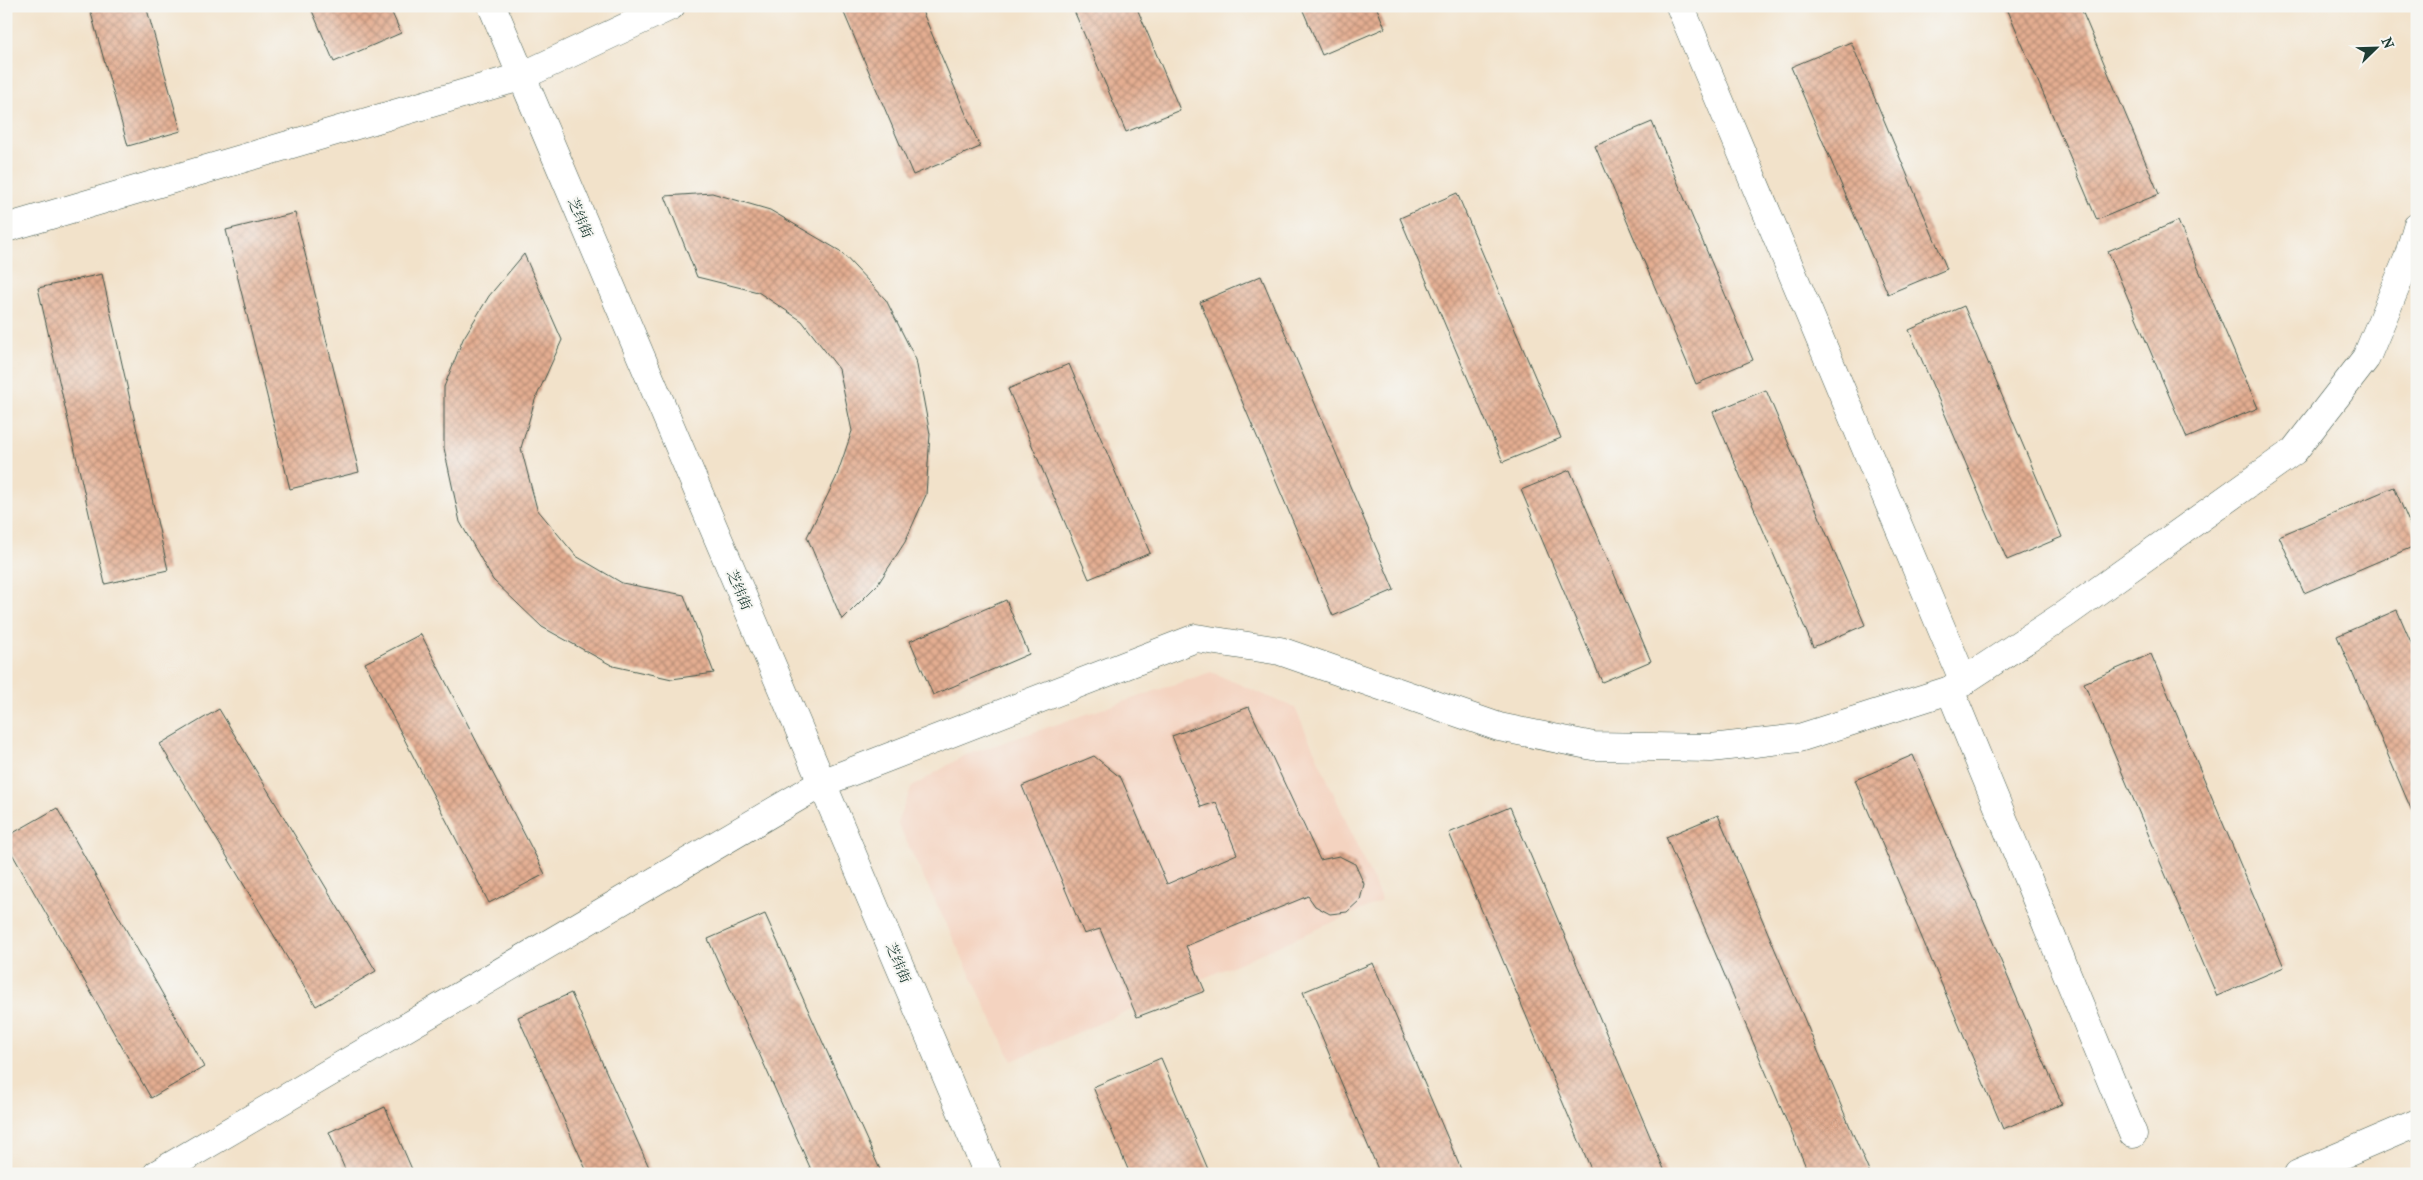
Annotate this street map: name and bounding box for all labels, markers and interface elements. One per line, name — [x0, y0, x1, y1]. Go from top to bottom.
north arrow — [2350, 22, 2400, 72]
text: N — [2378, 35, 2398, 52]
street label: 芝纬街 — [564, 195, 596, 241]
street label: 芝纬街 — [723, 567, 755, 613]
street label: 芝纬街 — [882, 940, 914, 986]

